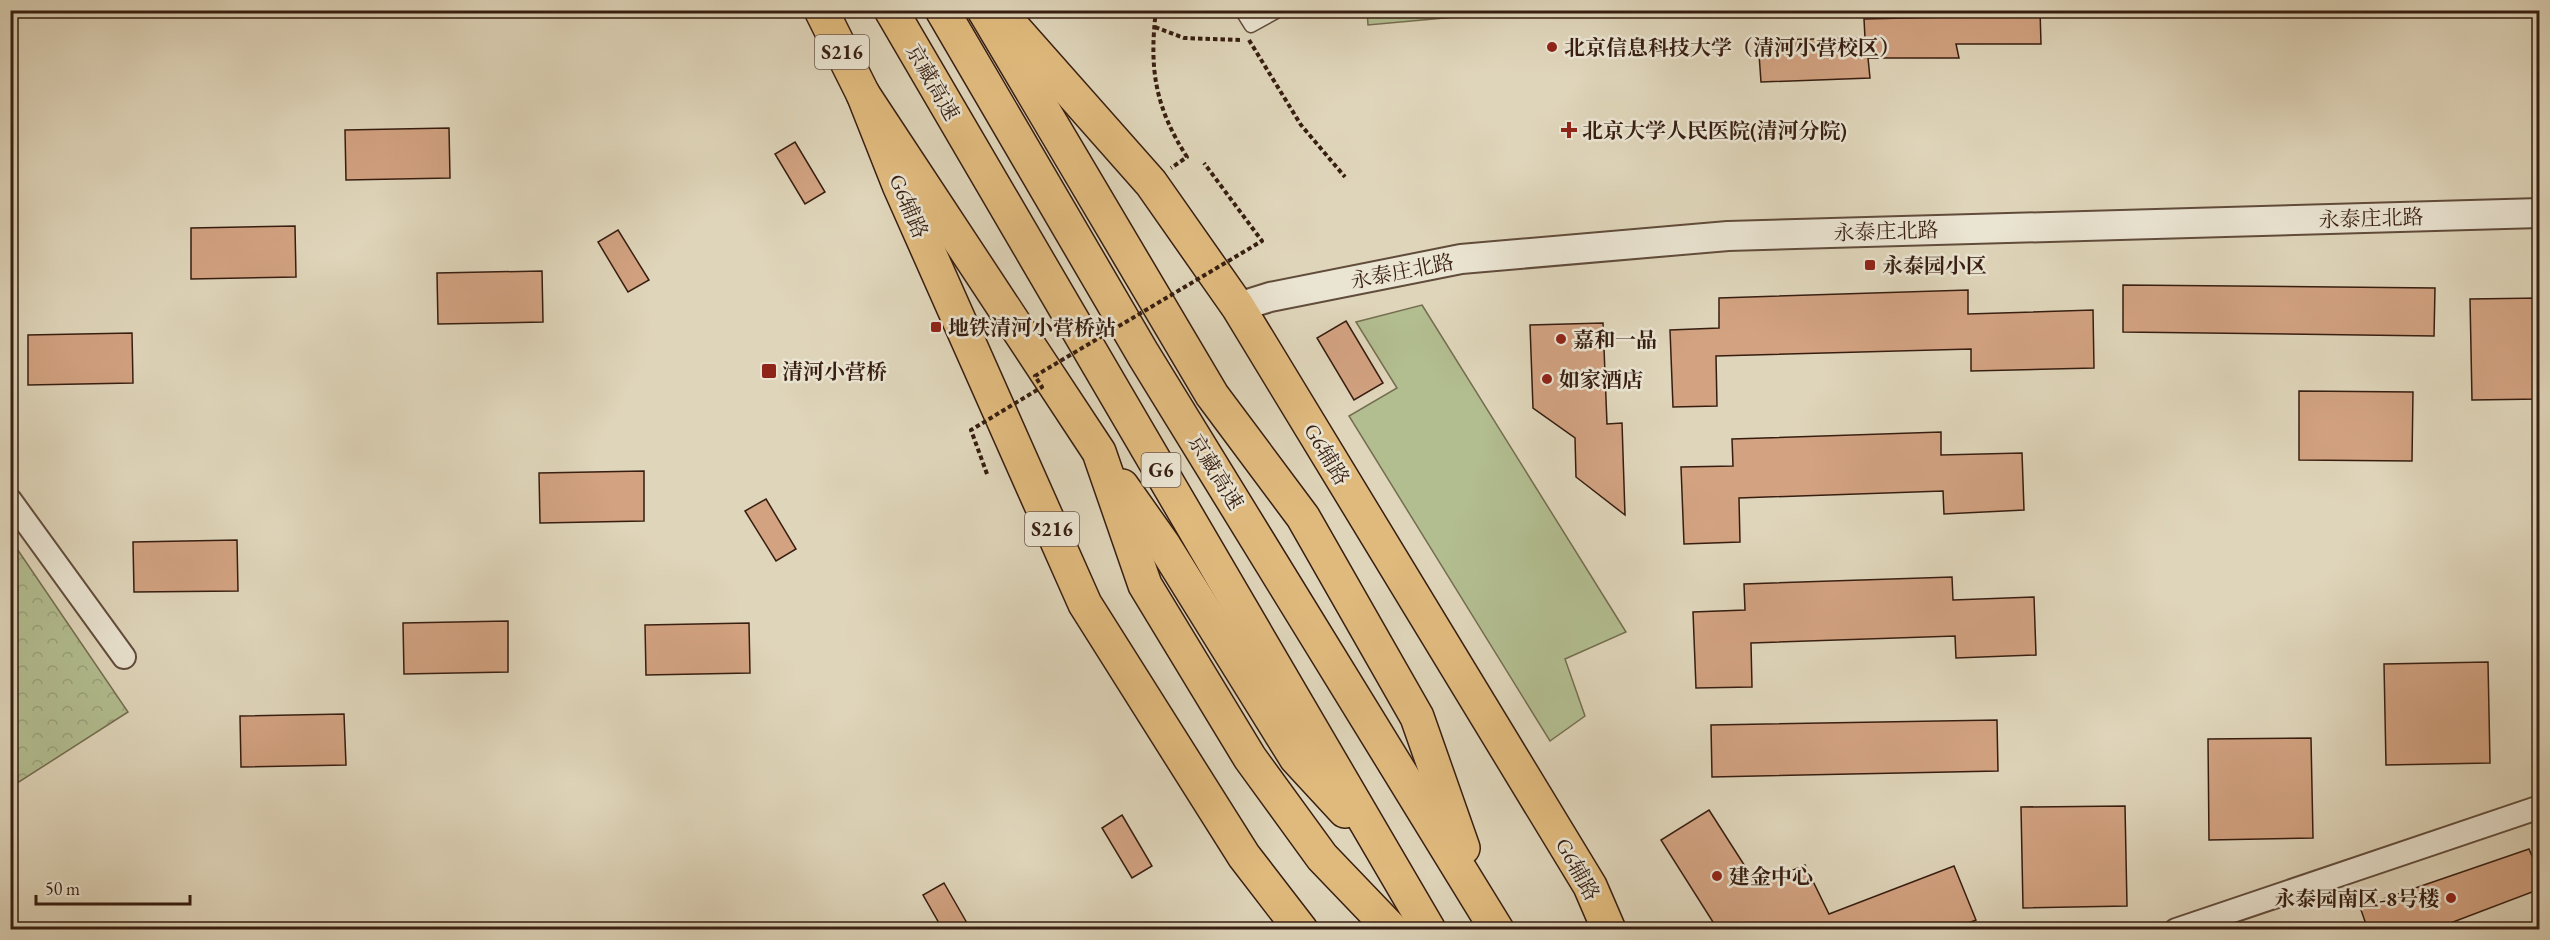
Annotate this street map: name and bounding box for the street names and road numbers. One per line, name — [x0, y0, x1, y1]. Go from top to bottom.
road number: S216 — [815, 35, 869, 69]
street label: 京藏高速 — [900, 39, 966, 125]
street label: G6辅路 — [883, 170, 935, 242]
street label: 永泰庄北路 — [2318, 203, 2424, 233]
street label: 永泰庄北路 — [1833, 216, 1939, 246]
street label: 永泰庄北路 — [1348, 248, 1456, 294]
street label: G6辅路 — [1298, 418, 1356, 490]
street label: 京藏高速 — [1182, 429, 1250, 515]
road number: G6 — [1142, 453, 1180, 487]
road number: S216 — [1025, 512, 1079, 546]
street label: G6辅路 — [1550, 833, 1606, 905]

